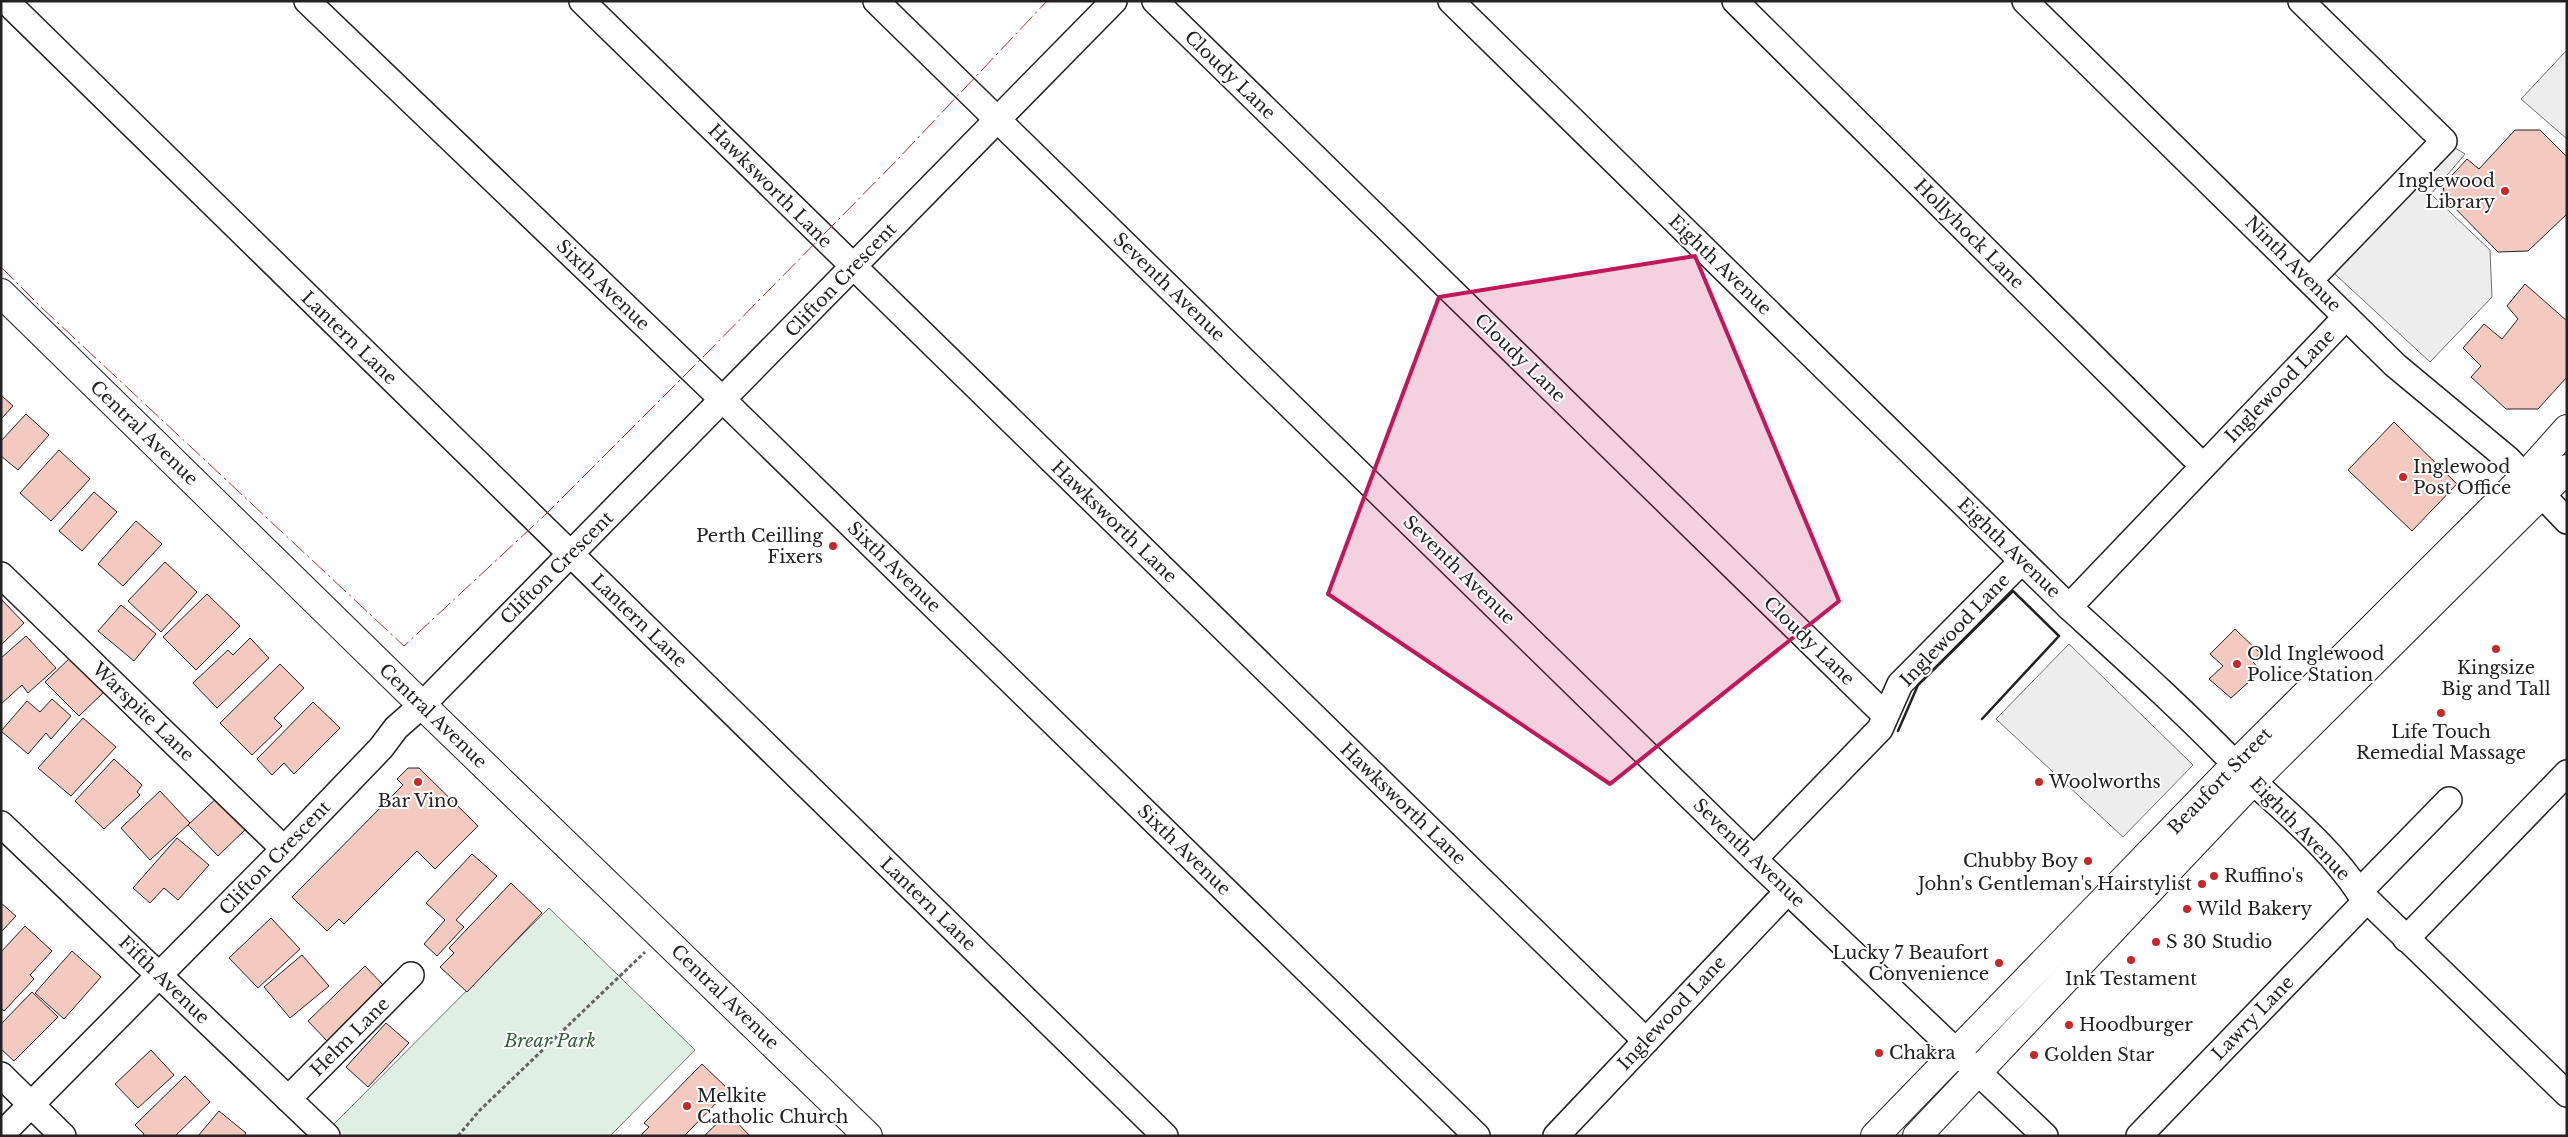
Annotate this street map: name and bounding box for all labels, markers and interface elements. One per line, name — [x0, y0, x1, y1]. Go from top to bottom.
street label: Cloudy Lane — [1180, 26, 1280, 124]
street label: Hawksworth Lane — [703, 119, 837, 253]
place label: Inglewood Library — [2398, 170, 2495, 213]
street label: Hollyhock Lane — [1909, 174, 2029, 294]
marker: Inglewood Library — [2499, 185, 2511, 197]
street label: Eighth Avenue — [1664, 210, 1776, 320]
street label: Ninth Avenue — [2240, 211, 2346, 317]
street label: Clifton Crescent — [781, 218, 901, 342]
street label: Seventh Avenue — [1108, 228, 1230, 346]
street label: Sixth Avenue — [552, 235, 654, 335]
street label: Lantern Lane — [297, 287, 401, 389]
street label: Cloudy Lane — [1470, 309, 1570, 407]
street label: Inglewood Lane — [2221, 325, 2339, 447]
street label: Central Avenue — [86, 376, 202, 490]
street label: Hawksworth Lane — [1047, 456, 1181, 588]
place label: Inglewood Post Office — [2413, 456, 2511, 499]
marker: Inglewood Post Office — [2397, 471, 2409, 483]
street label: Eighth Avenue — [1953, 493, 2065, 603]
street label: Clifton Crescent — [496, 507, 618, 629]
street label: Seventh Avenue — [1398, 511, 1520, 629]
street label: Sixth Avenue — [843, 517, 945, 617]
place label: Perth Ceilling Fixers — [696, 525, 823, 568]
marker: Perth Ceilling Fixers — [827, 540, 839, 552]
street label: Inglewood Lane — [1896, 569, 2014, 691]
street label: Lantern Lane — [587, 570, 691, 672]
street label: Cloudy Lane — [1759, 592, 1859, 690]
place label: Old Inglewood Police Station — [2247, 643, 2384, 686]
marker: Kingsize Big and Tall — [2490, 643, 2502, 655]
street label: Warspite Lane — [87, 657, 198, 766]
place label: Kingsize Big and Tall — [2441, 657, 2551, 700]
marker: Old Inglewood Police Station — [2231, 658, 2243, 670]
street label: Central Avenue — [375, 659, 491, 773]
marker: Life Touch Remedial Massage — [2435, 707, 2447, 719]
place label: Life Touch Remedial Massage — [2356, 721, 2526, 764]
street label: Beaufort Street — [2164, 723, 2277, 839]
street label: Hawksworth Lane — [1336, 738, 1470, 870]
place label: Woolworths — [2048, 771, 2161, 793]
street label: Eighth Avenue — [2245, 773, 2355, 885]
marker: Bar Vino — [412, 776, 424, 788]
marker: Woolworths — [2033, 776, 2045, 788]
place label: Bar Vino — [378, 790, 458, 812]
street label: Seventh Avenue — [1688, 794, 1810, 912]
street label: Clifton Crescent — [215, 796, 335, 920]
street label: Sixth Avenue — [1133, 800, 1235, 900]
place label: Chubby Boy — [1963, 850, 2078, 872]
street label: Lantern Lane — [876, 853, 980, 955]
marker: Chubby Boy — [2082, 855, 2094, 867]
place label: Ruffino's — [2224, 865, 2303, 887]
marker: Ruffino's — [2208, 870, 2220, 882]
place label: John's Gentleman's Hairstylist — [1916, 873, 2192, 895]
marker: John's Gentleman's Hairstylist — [2196, 878, 2208, 890]
place label: Wild Bakery — [2196, 898, 2312, 920]
marker: Wild Bakery — [2181, 903, 2193, 915]
street label: Fifth Avenue — [114, 931, 214, 1029]
place label: S 30 Studio — [2166, 931, 2272, 953]
marker: S 30 Studio — [2150, 936, 2162, 948]
street label: Central Avenue — [667, 940, 783, 1054]
place label: Lucky 7 Beaufort Convenience — [1832, 942, 1989, 985]
street label: Inglewood Lane — [1613, 951, 1731, 1075]
marker: Ink Testament — [2125, 954, 2137, 966]
marker: Lucky 7 Beaufort Convenience — [1993, 957, 2005, 969]
place label: Ink Testament — [2065, 968, 2197, 990]
street label: Lawry Lane — [2207, 971, 2299, 1065]
street label: Helm Lane — [306, 993, 394, 1081]
place label: Hoodburger — [2079, 1014, 2193, 1036]
marker: Hoodburger — [2063, 1019, 2075, 1031]
park label: Brear Park — [503, 1030, 596, 1052]
place label: Chakra — [1889, 1042, 1955, 1064]
place label: Golden Star — [2044, 1044, 2155, 1066]
marker: Chakra — [1873, 1047, 1885, 1059]
marker: Golden Star — [2028, 1049, 2040, 1061]
place label: Melkite Catholic Church — [697, 1085, 848, 1128]
marker: Melkite Catholic Church — [681, 1100, 693, 1112]

